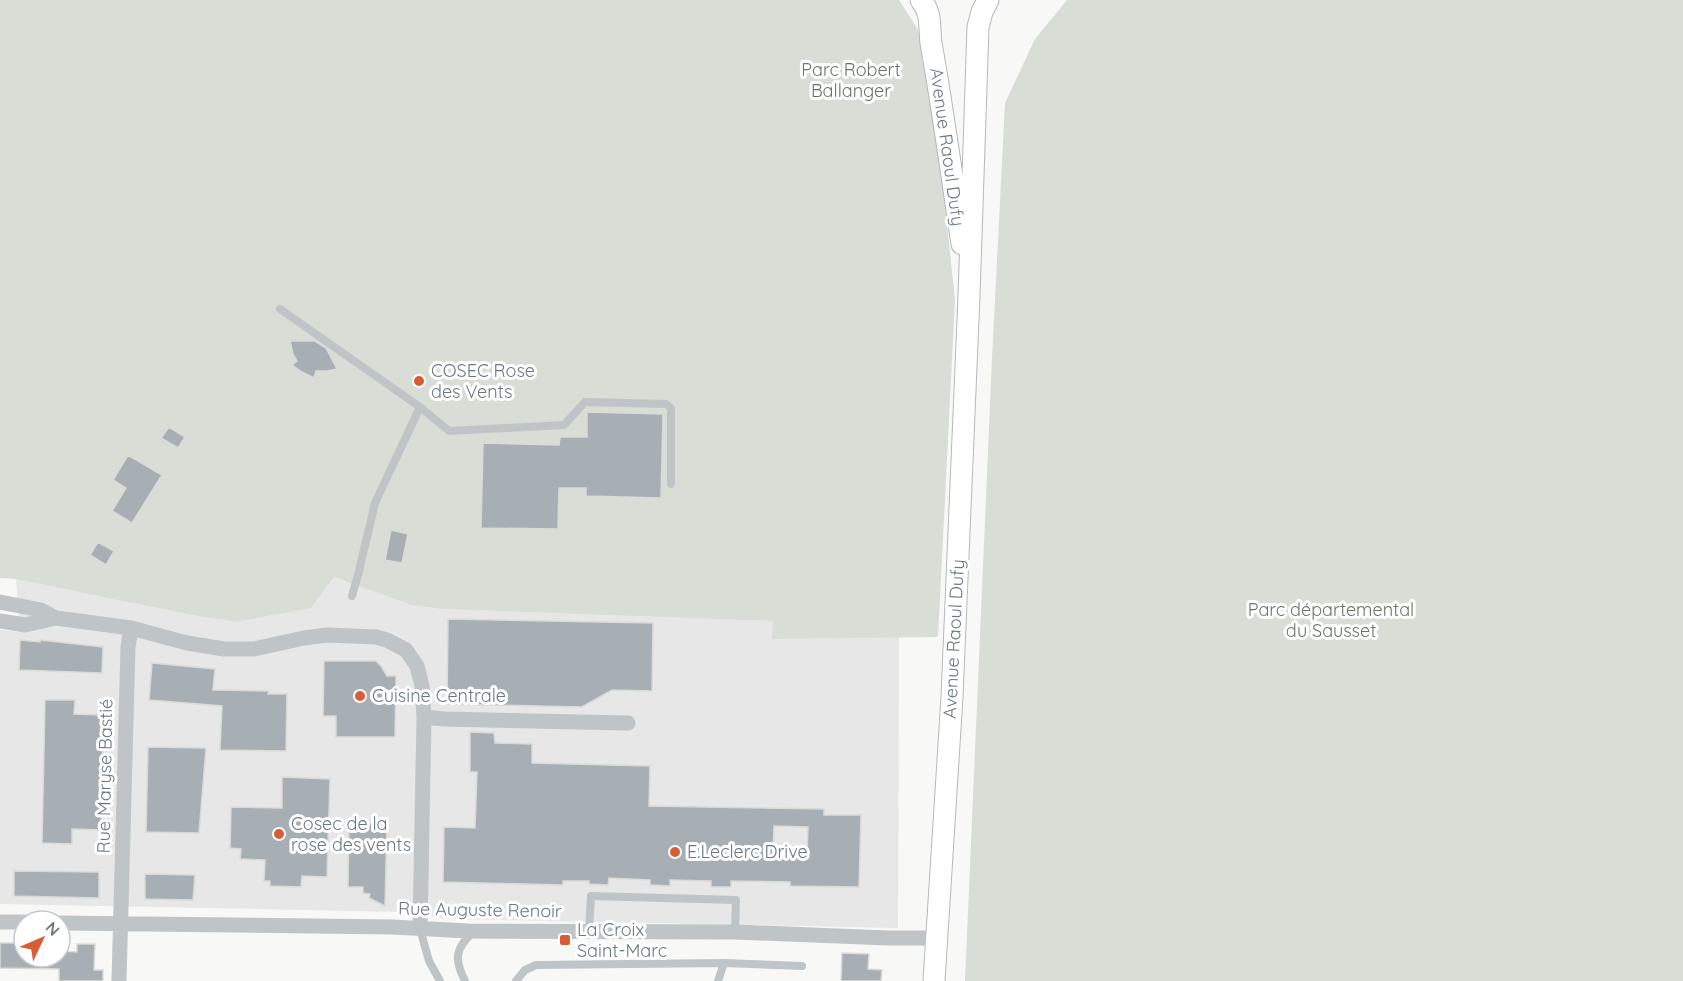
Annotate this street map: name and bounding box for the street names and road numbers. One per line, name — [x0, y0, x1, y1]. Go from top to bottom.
street label: Avenue Raoul Dufy — [925, 66, 970, 228]
street label: Avenue Raoul Dufy — [938, 559, 969, 719]
street label: Rue Maryse Bastié — [92, 698, 117, 854]
street label: Rue Auguste Renoir — [398, 897, 562, 922]

